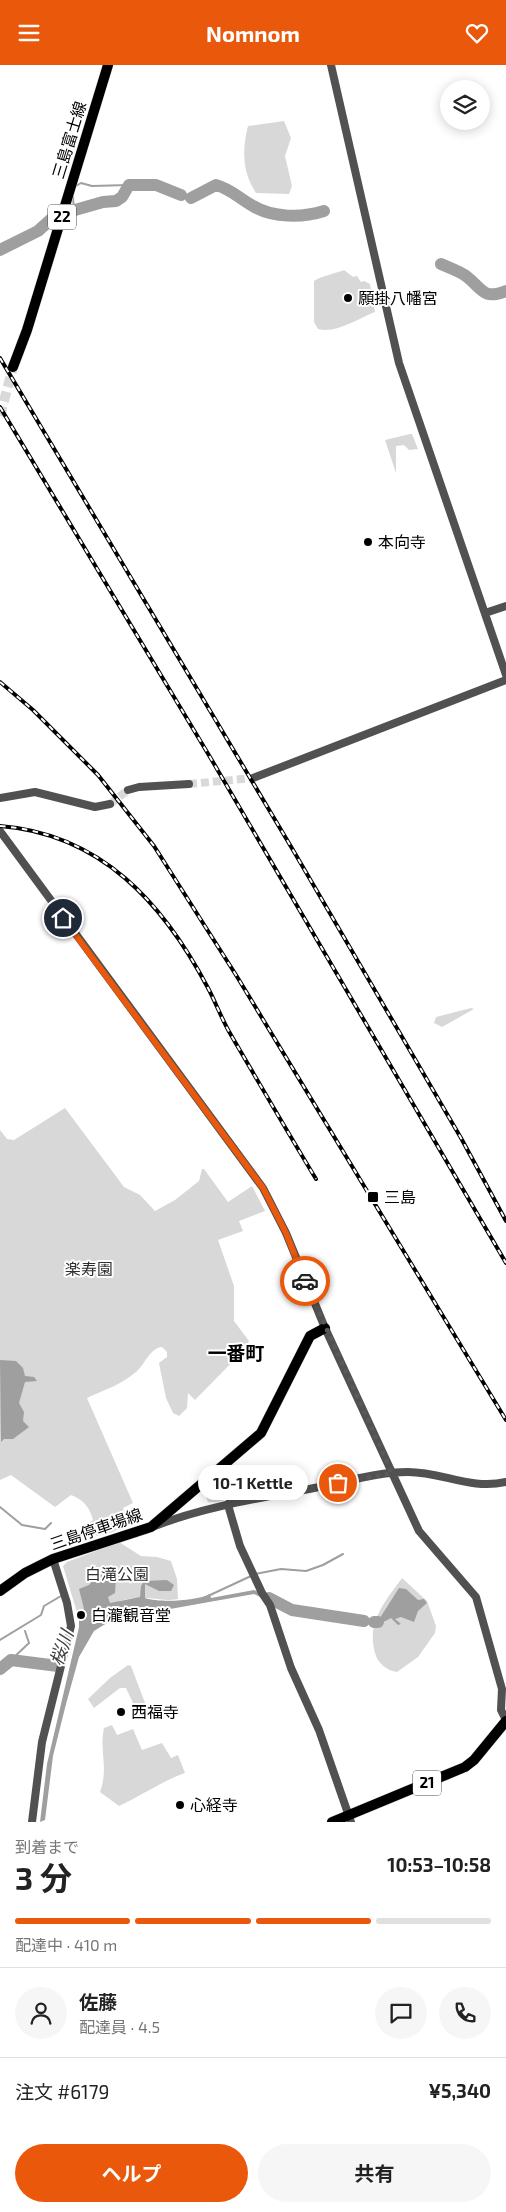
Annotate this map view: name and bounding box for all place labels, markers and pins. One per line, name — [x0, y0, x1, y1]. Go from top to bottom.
place label: 願掛八幡宮 — [358, 288, 438, 307]
marker: 願掛八幡宮 — [342, 292, 354, 304]
place label: 本向寺 — [378, 532, 426, 551]
marker: 本向寺 — [362, 536, 374, 548]
pin — [42, 897, 84, 939]
place label: 三島 — [384, 1187, 416, 1206]
marker: 三島 — [366, 1190, 380, 1204]
pin — [317, 1462, 359, 1504]
callout: 10-1 Kettle — [198, 1465, 308, 1501]
place label: 白瀧観音堂 — [91, 1605, 171, 1624]
marker: 白瀧観音堂 — [75, 1609, 87, 1621]
place label: 西福寺 — [131, 1702, 179, 1721]
marker: 西福寺 — [115, 1706, 127, 1718]
place label: 心経寺 — [190, 1795, 238, 1814]
marker: 心経寺 — [174, 1799, 186, 1811]

